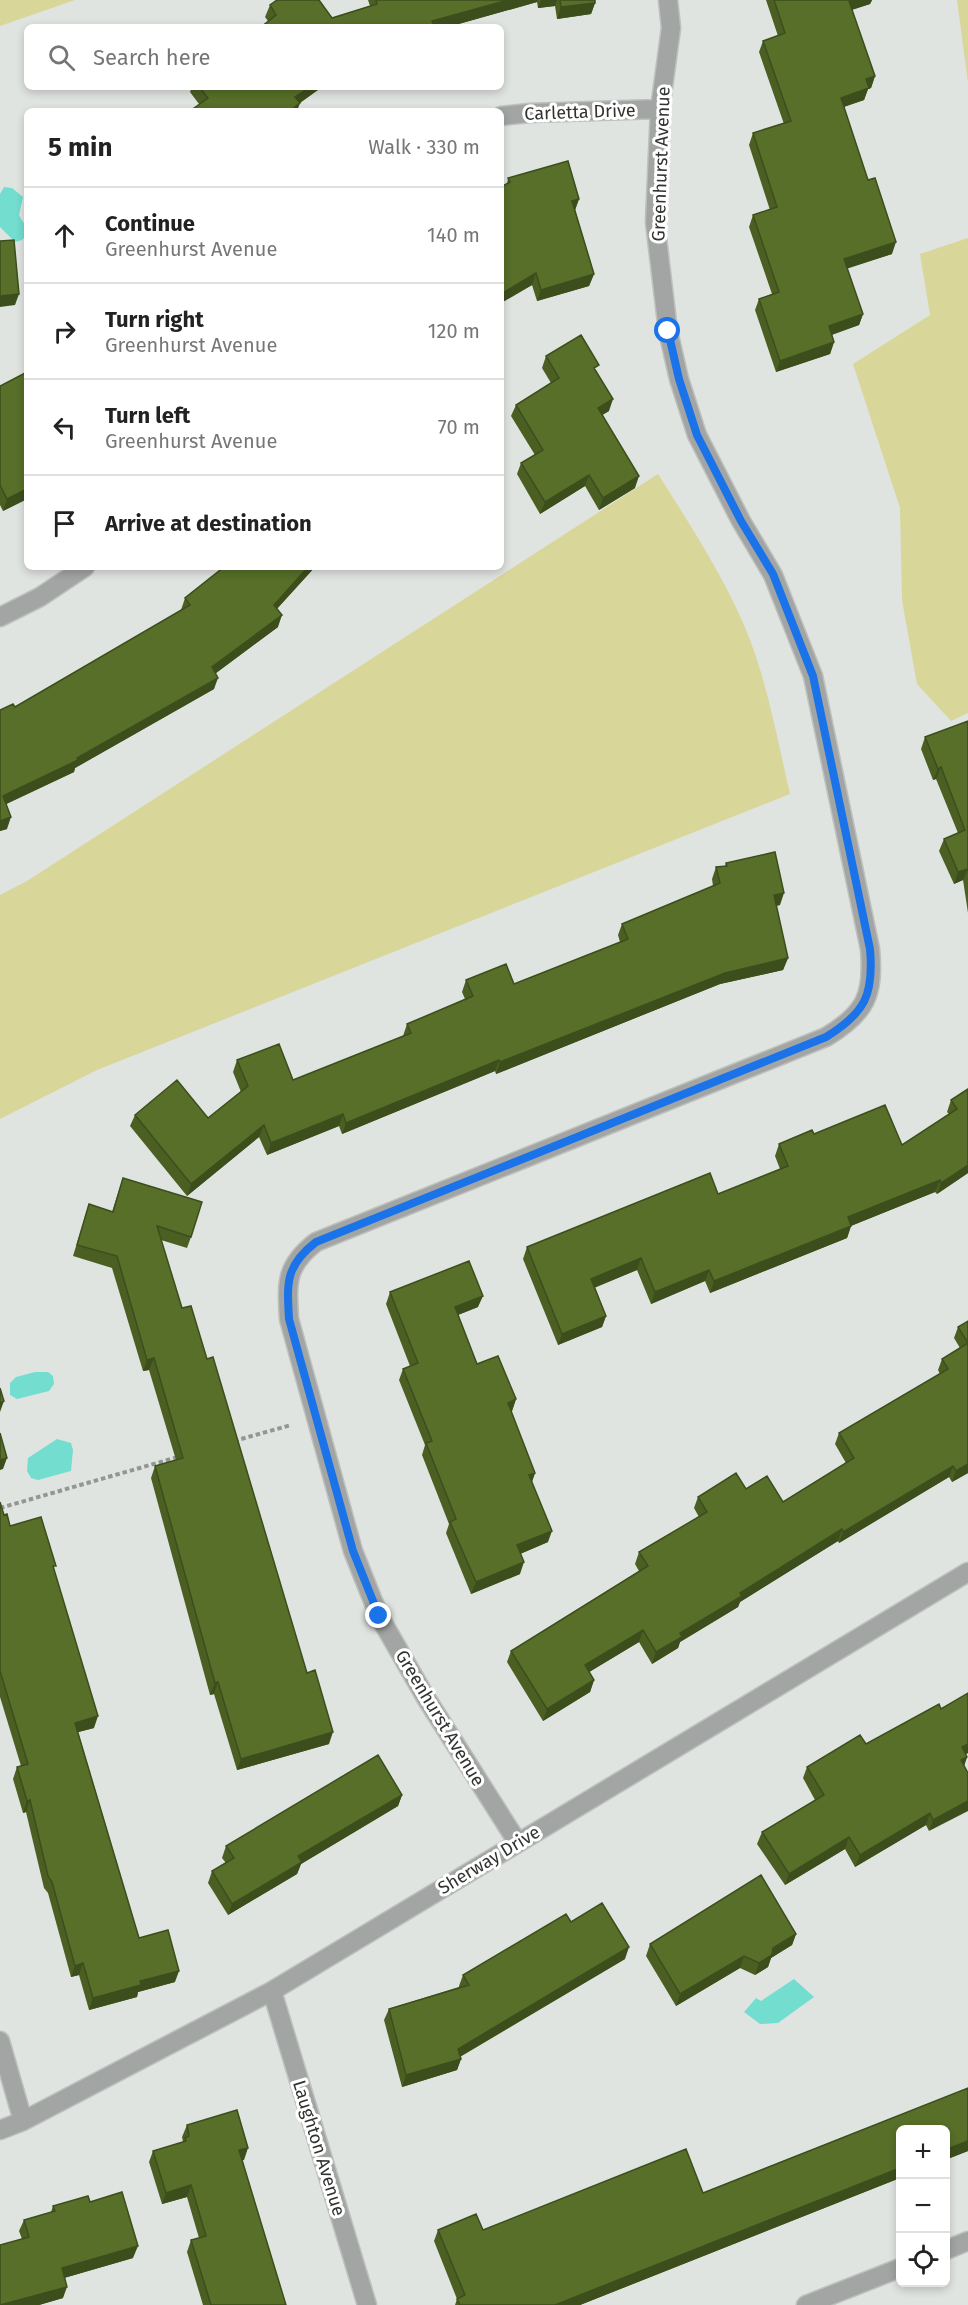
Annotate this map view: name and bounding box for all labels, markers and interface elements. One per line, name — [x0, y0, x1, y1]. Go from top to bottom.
search box — [24, 24, 504, 90]
icon: search — [45, 41, 78, 74]
text: Search here — [93, 44, 211, 71]
street label: Greenhurst Avenue — [647, 86, 675, 242]
street label: Carletta Drive — [524, 99, 636, 125]
text: 5 min — [48, 132, 112, 163]
text: Walk · 330 m — [368, 135, 480, 159]
text: Continue — [105, 210, 195, 237]
icon: ahead — [48, 219, 81, 252]
text: 140 m — [427, 223, 480, 247]
text: Greenhurst Avenue — [105, 237, 277, 261]
text: Turn right — [105, 306, 204, 333]
icon: right — [48, 315, 81, 348]
route start — [654, 317, 680, 343]
text: 120 m — [428, 319, 480, 343]
text: Greenhurst Avenue — [105, 333, 277, 357]
text: Turn left — [105, 402, 190, 429]
icon: left — [48, 411, 81, 444]
text: 70 m — [438, 415, 480, 439]
text: Greenhurst Avenue — [105, 429, 277, 453]
icon: arrive — [48, 507, 81, 540]
text: Arrive at destination — [105, 510, 312, 537]
route end — [365, 1602, 391, 1628]
street label: Greenhurst Avenue — [391, 1646, 489, 1790]
street label: Sherway Drive — [434, 1821, 544, 1899]
street label: Laughton Avenue — [288, 2077, 350, 2219]
map controls — [896, 2125, 950, 2287]
button: + — [896, 2125, 950, 2179]
button: − — [896, 2179, 950, 2233]
button: locate — [896, 2233, 950, 2287]

